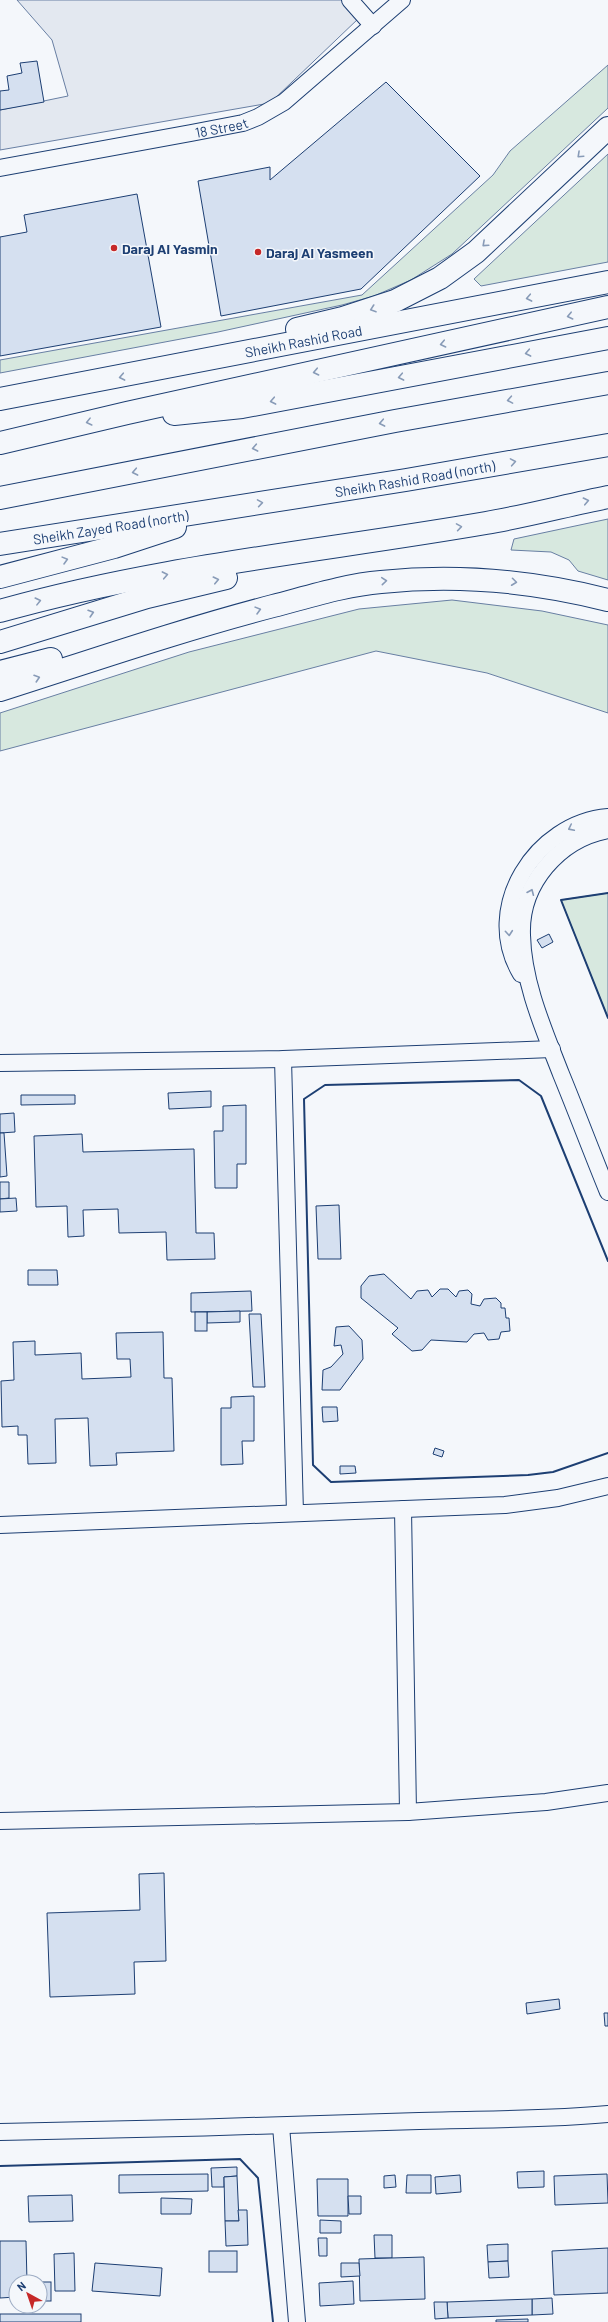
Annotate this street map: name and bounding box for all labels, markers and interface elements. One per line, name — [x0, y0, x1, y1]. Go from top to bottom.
street label: 18 Street — [193, 113, 250, 141]
one-way arrow — [577, 150, 584, 157]
one-way arrow — [482, 239, 490, 247]
place label: Daraj Al Yasmin — [122, 240, 218, 257]
marker: Daraj Al Yasmin — [109, 243, 119, 253]
place label: Daraj Al Yasmeen — [266, 244, 373, 261]
marker: Daraj Al Yasmeen — [253, 247, 263, 257]
one-way arrow — [525, 293, 532, 302]
one-way arrow — [370, 304, 377, 312]
one-way arrow — [567, 311, 573, 319]
street label: Sheikh Rashid Road — [243, 321, 364, 360]
one-way arrow — [440, 340, 446, 348]
one-way arrow — [525, 348, 532, 356]
one-way arrow — [313, 367, 319, 375]
one-way arrow — [119, 372, 125, 380]
one-way arrow — [398, 372, 404, 381]
one-way arrow — [270, 396, 276, 405]
one-way arrow — [507, 396, 513, 404]
one-way arrow — [86, 418, 92, 426]
one-way arrow — [379, 419, 385, 427]
one-way arrow — [252, 444, 258, 452]
street label: Sheikh Rashid Road (north) — [333, 456, 497, 500]
one-way arrow — [509, 458, 516, 467]
one-way arrow — [132, 467, 138, 475]
one-way arrow — [583, 498, 590, 506]
one-way arrow — [257, 499, 263, 508]
street label: Sheikh Zayed Road (north) — [32, 506, 190, 547]
one-way arrow — [456, 523, 462, 532]
one-way arrow — [61, 556, 68, 565]
one-way arrow — [162, 571, 168, 580]
one-way arrow — [212, 576, 219, 585]
one-way arrow — [381, 577, 387, 586]
one-way arrow — [511, 578, 517, 587]
one-way arrow — [35, 598, 41, 606]
one-way arrow — [254, 606, 261, 615]
one-way arrow — [87, 609, 94, 618]
one-way arrow — [33, 674, 40, 683]
one-way arrow — [568, 823, 575, 831]
one-way arrow — [526, 888, 534, 895]
one-way arrow — [505, 930, 514, 936]
north arrow — [8, 2274, 48, 2314]
text: N — [14, 2279, 28, 2293]

